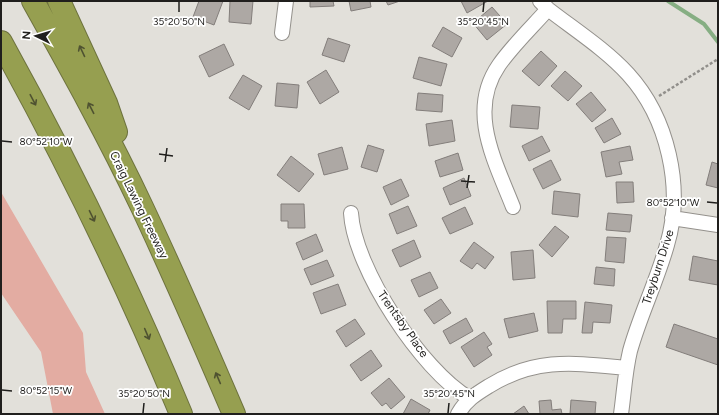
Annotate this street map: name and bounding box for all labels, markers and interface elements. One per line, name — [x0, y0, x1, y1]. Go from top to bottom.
text: 35°20'50"N — [153, 15, 205, 28]
text: 35°20'45"N — [457, 15, 509, 28]
north arrow — [16, 16, 56, 56]
text: N — [20, 30, 33, 40]
one-way arrow — [78, 46, 85, 58]
one-way arrow — [30, 94, 37, 106]
one-way arrow — [87, 102, 95, 114]
text: 80°52'10"W — [20, 135, 73, 148]
street label: Craig Lawing Freeway — [107, 149, 171, 262]
text: 80°52'10"W — [647, 196, 700, 209]
one-way arrow — [89, 210, 97, 222]
street label: Treyburn Drive — [639, 227, 677, 306]
street label: Trentsby Place — [375, 288, 431, 360]
one-way arrow — [144, 327, 152, 339]
one-way arrow — [214, 373, 222, 385]
text: 80°52'15"W — [20, 384, 73, 397]
text: 35°20'50"N — [118, 387, 170, 400]
text: 35°20'45"N — [423, 387, 475, 400]

